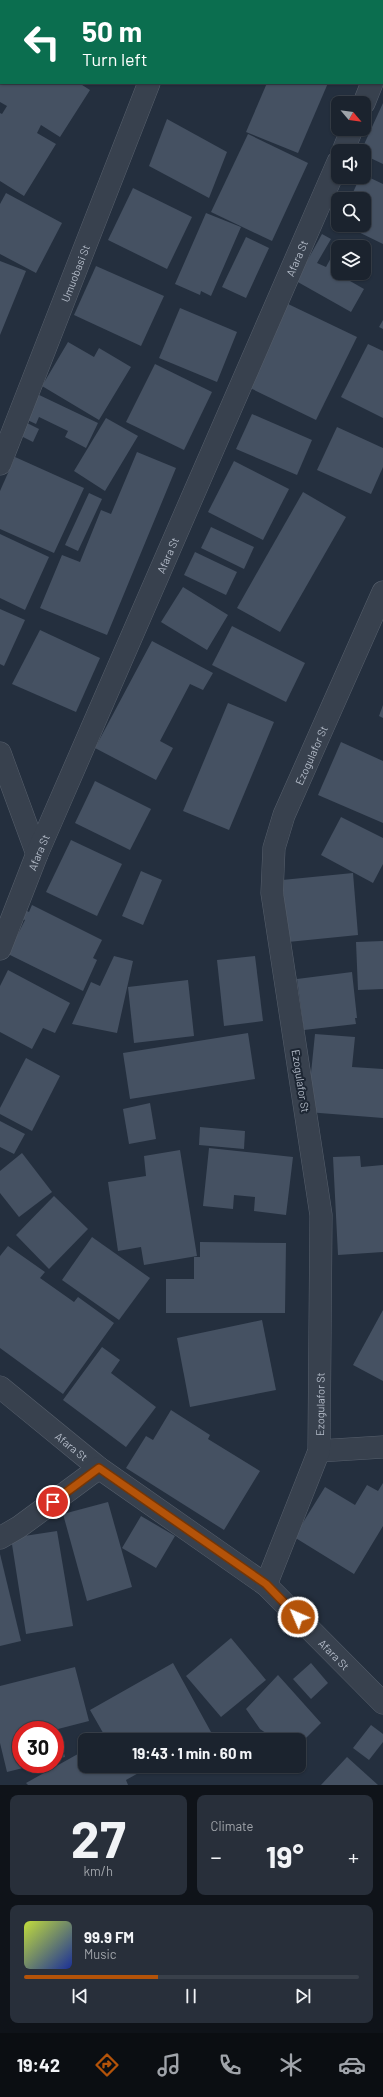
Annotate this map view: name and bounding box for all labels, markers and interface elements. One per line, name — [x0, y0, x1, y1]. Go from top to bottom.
text: 50 m — [82, 14, 142, 48]
icon: left — [16, 16, 68, 68]
text: Turn left — [82, 48, 148, 70]
north arrow — [331, 96, 371, 136]
map controls — [331, 96, 371, 280]
button: sound — [331, 144, 371, 184]
button: search — [331, 192, 371, 232]
street label: Afara St — [283, 238, 310, 278]
button: layers — [331, 240, 371, 280]
street label: Umuobasi St — [58, 243, 92, 304]
street label: Afara St — [153, 535, 181, 575]
street label: Ezogulafor St — [292, 723, 329, 787]
street label: Afara St — [25, 832, 51, 872]
street label: Ezogulafor St — [290, 1049, 312, 1113]
street label: Ezogulafor St — [313, 1372, 326, 1436]
street label: Afara St — [53, 1429, 91, 1463]
pin — [36, 1485, 70, 1519]
icon: arrive — [42, 1491, 64, 1513]
position arrow — [277, 1596, 319, 1638]
street label: Afara St — [316, 1636, 352, 1672]
speed limit sign: 30 — [12, 1721, 64, 1773]
text: 19:43 · 1 min · 60 m — [132, 1744, 252, 1762]
text: 27 — [71, 1806, 126, 1868]
text: Climate — [211, 1818, 254, 1834]
text: 19° — [266, 1838, 304, 1874]
text: − — [211, 1843, 222, 1869]
text: + — [348, 1843, 359, 1869]
text: km/h — [84, 1863, 113, 1879]
text: 99.9 FM — [84, 1928, 134, 1946]
text: Music — [84, 1946, 117, 1962]
icon: previous — [69, 1985, 91, 2007]
icon: pause — [180, 1985, 202, 2007]
icon: next — [292, 1985, 314, 2007]
icon: directions — [93, 2051, 121, 2079]
icon: music — [155, 2051, 183, 2079]
icon: phone — [216, 2051, 244, 2079]
icon: climate — [277, 2051, 305, 2079]
icon: car — [338, 2051, 366, 2079]
text: 19:42 — [17, 2054, 60, 2076]

